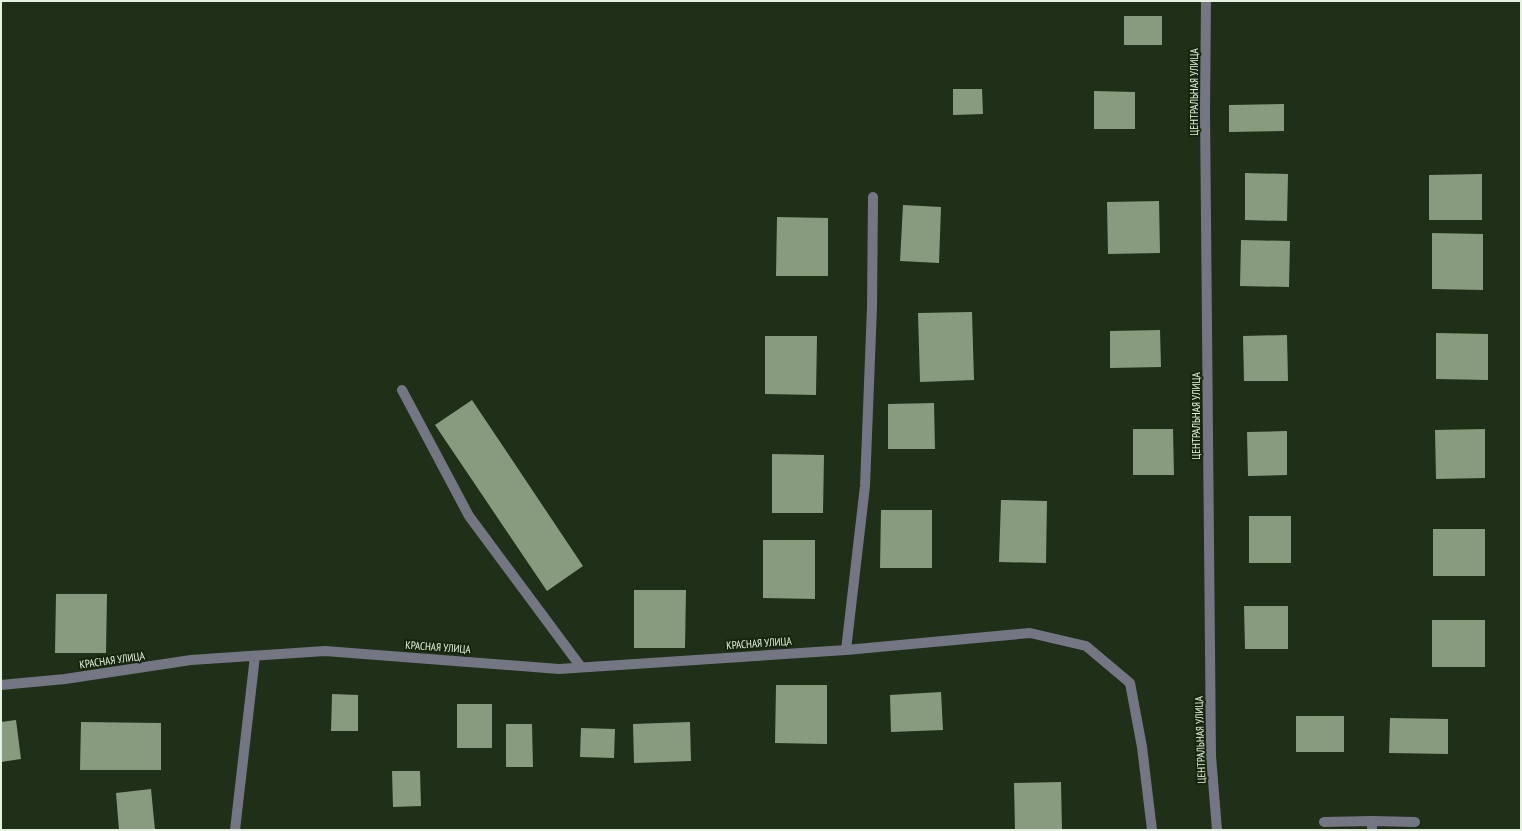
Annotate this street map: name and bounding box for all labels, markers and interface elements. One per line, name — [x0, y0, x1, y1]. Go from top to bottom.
street label: ЦЕНТРАЛЬНАЯ УЛИЦА — [1187, 47, 1201, 136]
street label: ЦЕНТРАЛЬНАЯ УЛИЦА — [1189, 371, 1203, 460]
street label: КРАСНАЯ УЛИЦА — [726, 634, 793, 652]
street label: КРАСНАЯ УЛИЦА — [405, 638, 472, 656]
street label: КРАСНАЯ УЛИЦА — [79, 648, 146, 672]
street label: ЦЕНТРАЛЬНАЯ УЛИЦА — [1191, 695, 1209, 784]

